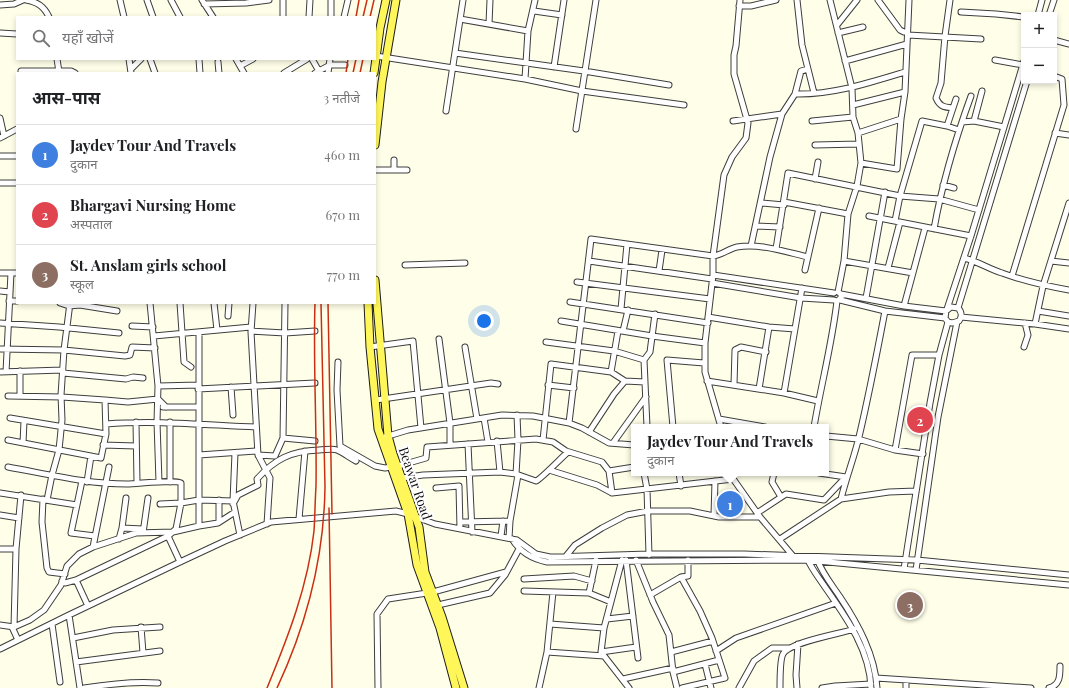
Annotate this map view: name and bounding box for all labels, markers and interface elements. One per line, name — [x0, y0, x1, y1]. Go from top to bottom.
map controls — [1021, 12, 1057, 84]
button: + — [1021, 12, 1057, 48]
search box — [16, 16, 376, 60]
icon: search — [30, 27, 52, 49]
text: यहाँ खोजें — [62, 27, 114, 47]
button: − — [1021, 48, 1057, 84]
text: आस-पास — [32, 86, 100, 108]
text: 3 नतीजे — [323, 89, 360, 106]
text: Jaydev Tour And Travels — [70, 135, 236, 155]
text: 1 — [43, 146, 47, 163]
text: 460 m — [324, 146, 360, 163]
text: दुकान — [70, 155, 97, 172]
text: Bhargavi Nursing Home — [70, 195, 236, 215]
text: 2 — [42, 206, 48, 223]
text: 670 m — [325, 206, 360, 223]
text: अस्पताल — [70, 215, 112, 232]
text: St. Anslam girls school — [70, 255, 226, 275]
text: 3 — [42, 266, 48, 283]
text: 770 m — [327, 266, 360, 283]
text: स्कूल — [70, 275, 94, 292]
your location — [474, 311, 494, 331]
pin: 2 — [907, 405, 933, 435]
popup — [631, 424, 829, 476]
text: Jaydev Tour And Travels — [647, 431, 813, 451]
street label: Beawar Road — [396, 444, 437, 522]
text: दुकान — [647, 451, 674, 468]
pin: 1 — [717, 489, 743, 519]
pin: 3 — [897, 590, 923, 620]

